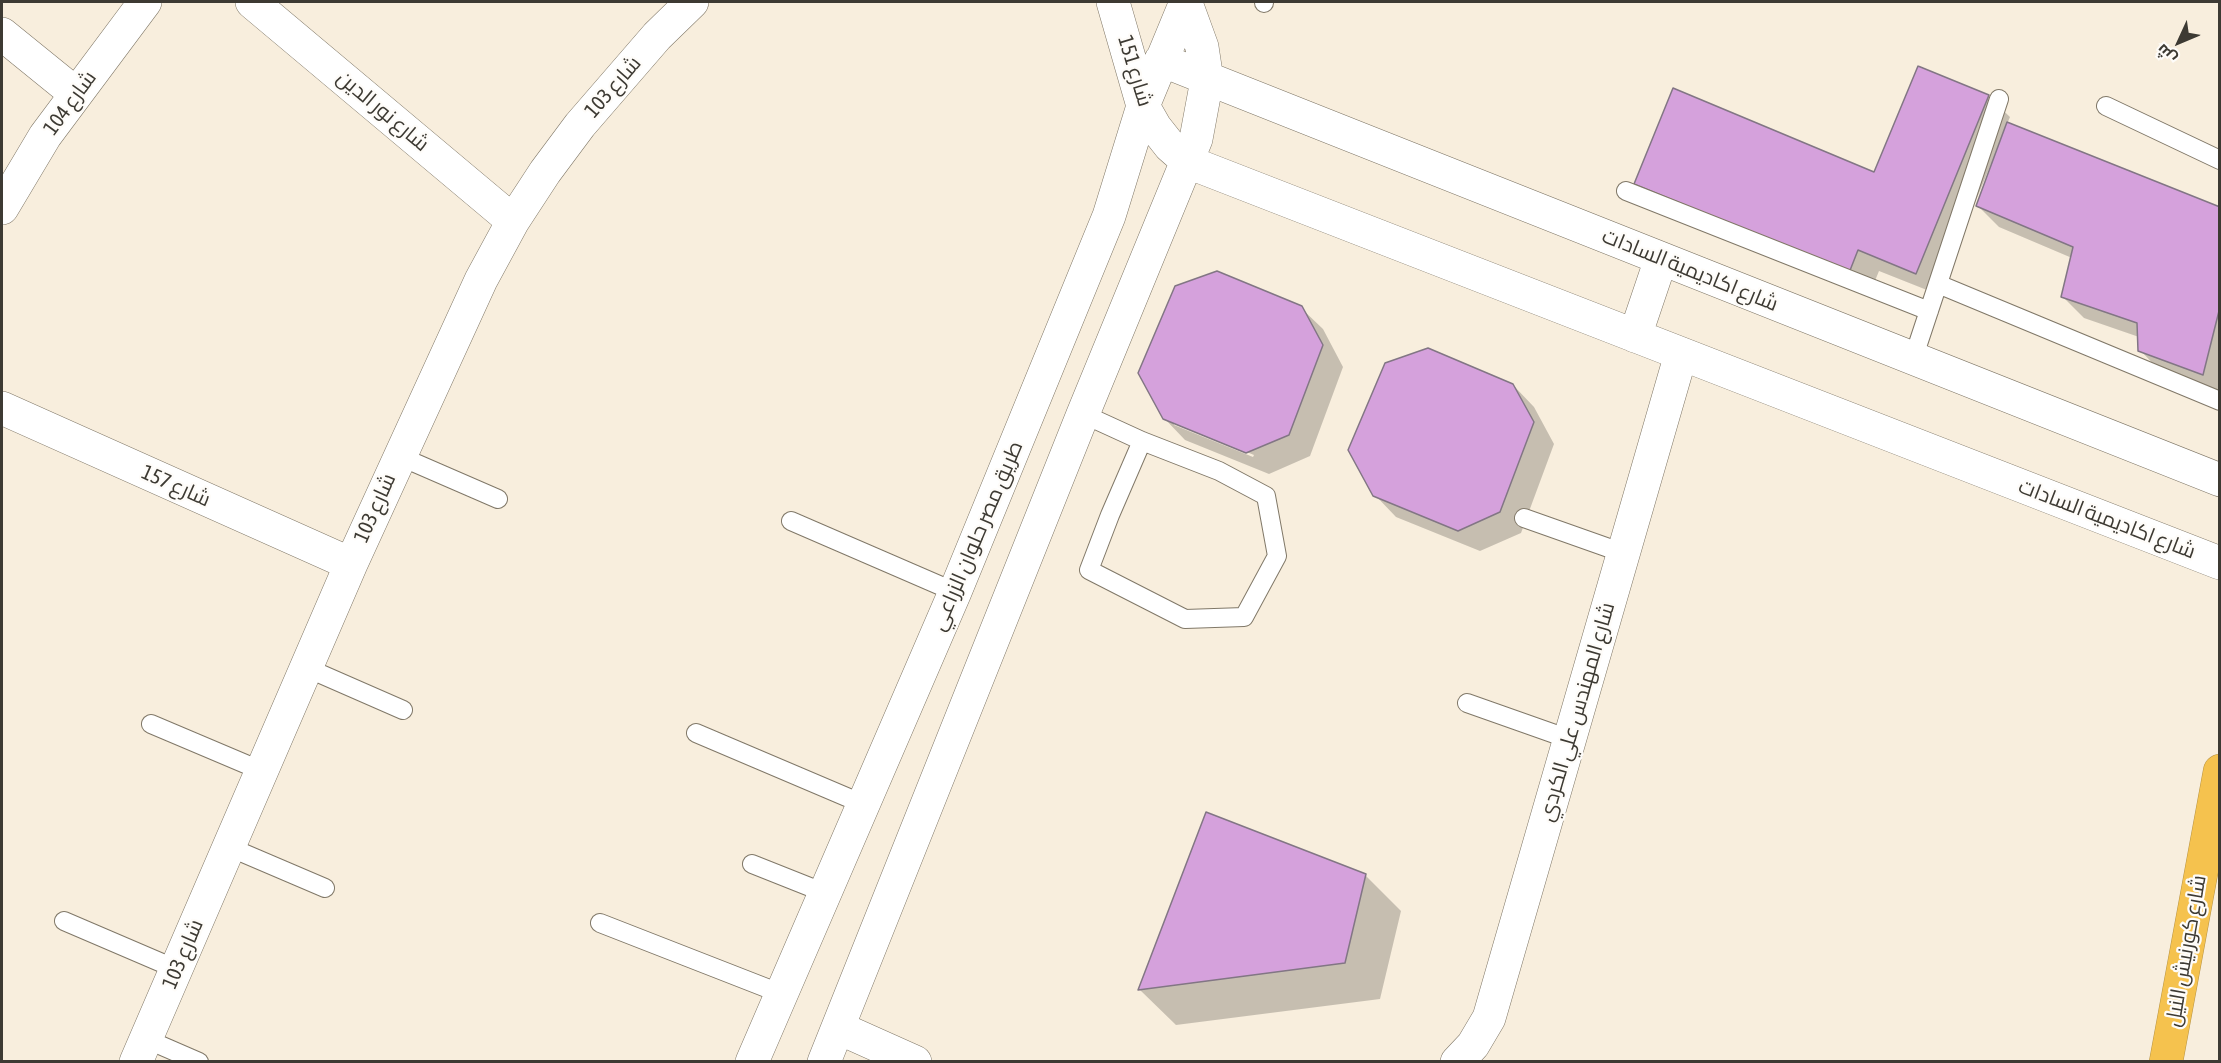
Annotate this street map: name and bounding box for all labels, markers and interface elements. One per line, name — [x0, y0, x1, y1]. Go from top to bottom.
north arrow — [2149, 12, 2209, 72]
street label: شارع 151 — [1112, 32, 1158, 110]
text: ش — [2152, 41, 2180, 68]
street label: شارع 103 — [579, 51, 647, 123]
street label: شارع نور الدين — [332, 65, 434, 157]
street label: شارع 104 — [38, 66, 102, 140]
street label: شارع اكاديمية السادات — [1598, 223, 1782, 317]
street label: طريق مصر حلوان الزراعي — [926, 437, 1028, 635]
street label: شارع 157 — [137, 460, 215, 512]
street label: شارع 103 — [349, 469, 401, 547]
street label: شارع اكاديمية السادات — [2015, 474, 2199, 564]
street label: شارع المهندس علي الكردي — [1534, 600, 1620, 824]
street label: شارع كورنيش النيل — [2160, 873, 2212, 1029]
street label: شارع 103 — [157, 915, 209, 993]

